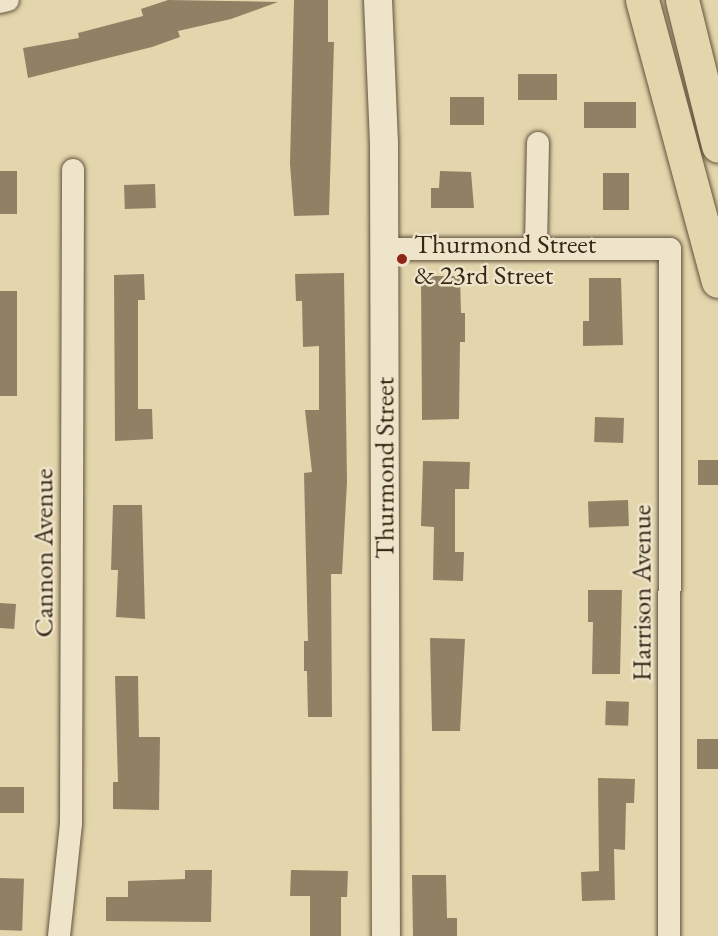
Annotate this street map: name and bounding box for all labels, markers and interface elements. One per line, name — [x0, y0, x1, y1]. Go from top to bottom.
place label: Thurmond Street & 23rd Street — [414, 227, 596, 290]
marker: Thurmond Street & 23rd Street — [395, 252, 409, 266]
street label: Thurmond Street — [368, 377, 400, 559]
street label: Cannon Avenue — [27, 469, 59, 637]
street label: Harrison Avenue — [625, 505, 657, 681]

